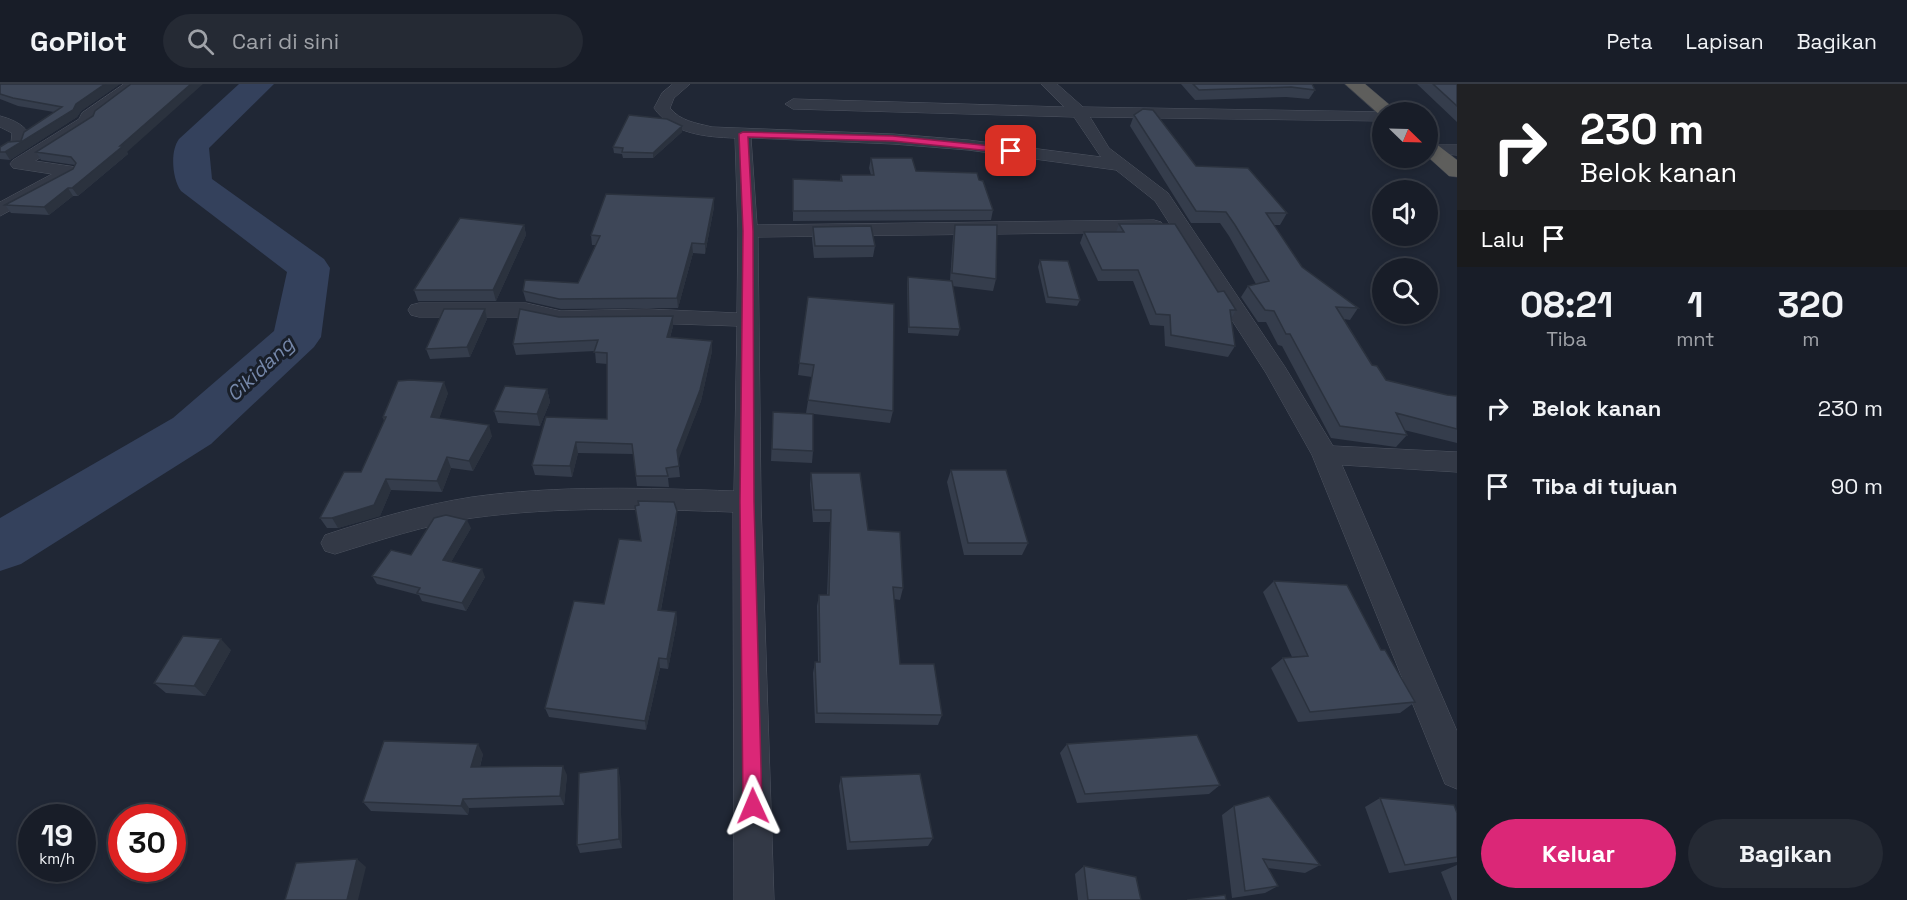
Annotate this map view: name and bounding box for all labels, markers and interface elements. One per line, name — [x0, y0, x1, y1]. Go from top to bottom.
search box — [163, 14, 583, 68]
text: GoPilot — [30, 23, 127, 59]
icon: search — [184, 25, 217, 58]
text: Cari di sini — [232, 27, 339, 55]
text: Peta — [1607, 28, 1653, 55]
text: Lapisan — [1686, 28, 1764, 55]
text: Bagikan — [1797, 28, 1877, 55]
north arrow — [1372, 102, 1438, 168]
map controls — [1372, 102, 1438, 324]
text: 230 m — [1580, 103, 1704, 156]
icon: right — [1481, 108, 1559, 186]
pin — [985, 125, 1036, 176]
icon: arrive — [994, 134, 1027, 167]
text: Belok kanan — [1580, 155, 1737, 190]
button: sound — [1372, 180, 1438, 246]
icon: arrive — [1537, 222, 1570, 255]
text: Lalu — [1481, 225, 1525, 253]
button: search — [1372, 258, 1438, 324]
text: 08:21 — [1520, 282, 1613, 328]
text: 1 — [1687, 282, 1703, 328]
text: 320 — [1777, 282, 1844, 328]
text: Tiba — [1546, 326, 1587, 352]
text: mnt — [1676, 326, 1715, 352]
text: m — [1802, 326, 1819, 352]
water label: Cikidang — [221, 330, 300, 407]
icon: right — [1481, 392, 1514, 425]
text: Belok kanan — [1532, 394, 1661, 422]
text: 230 m — [1818, 394, 1883, 422]
icon: arrive — [1481, 470, 1514, 503]
text: Tiba di tujuan — [1532, 472, 1678, 500]
text: 90 m — [1831, 472, 1883, 500]
position arrow — [721, 774, 785, 838]
speed limit sign: 30 — [108, 804, 186, 882]
text: 19 — [41, 816, 73, 855]
button: Keluar — [1481, 819, 1676, 888]
button: Bagikan — [1688, 819, 1883, 888]
text: km/h — [39, 849, 75, 868]

